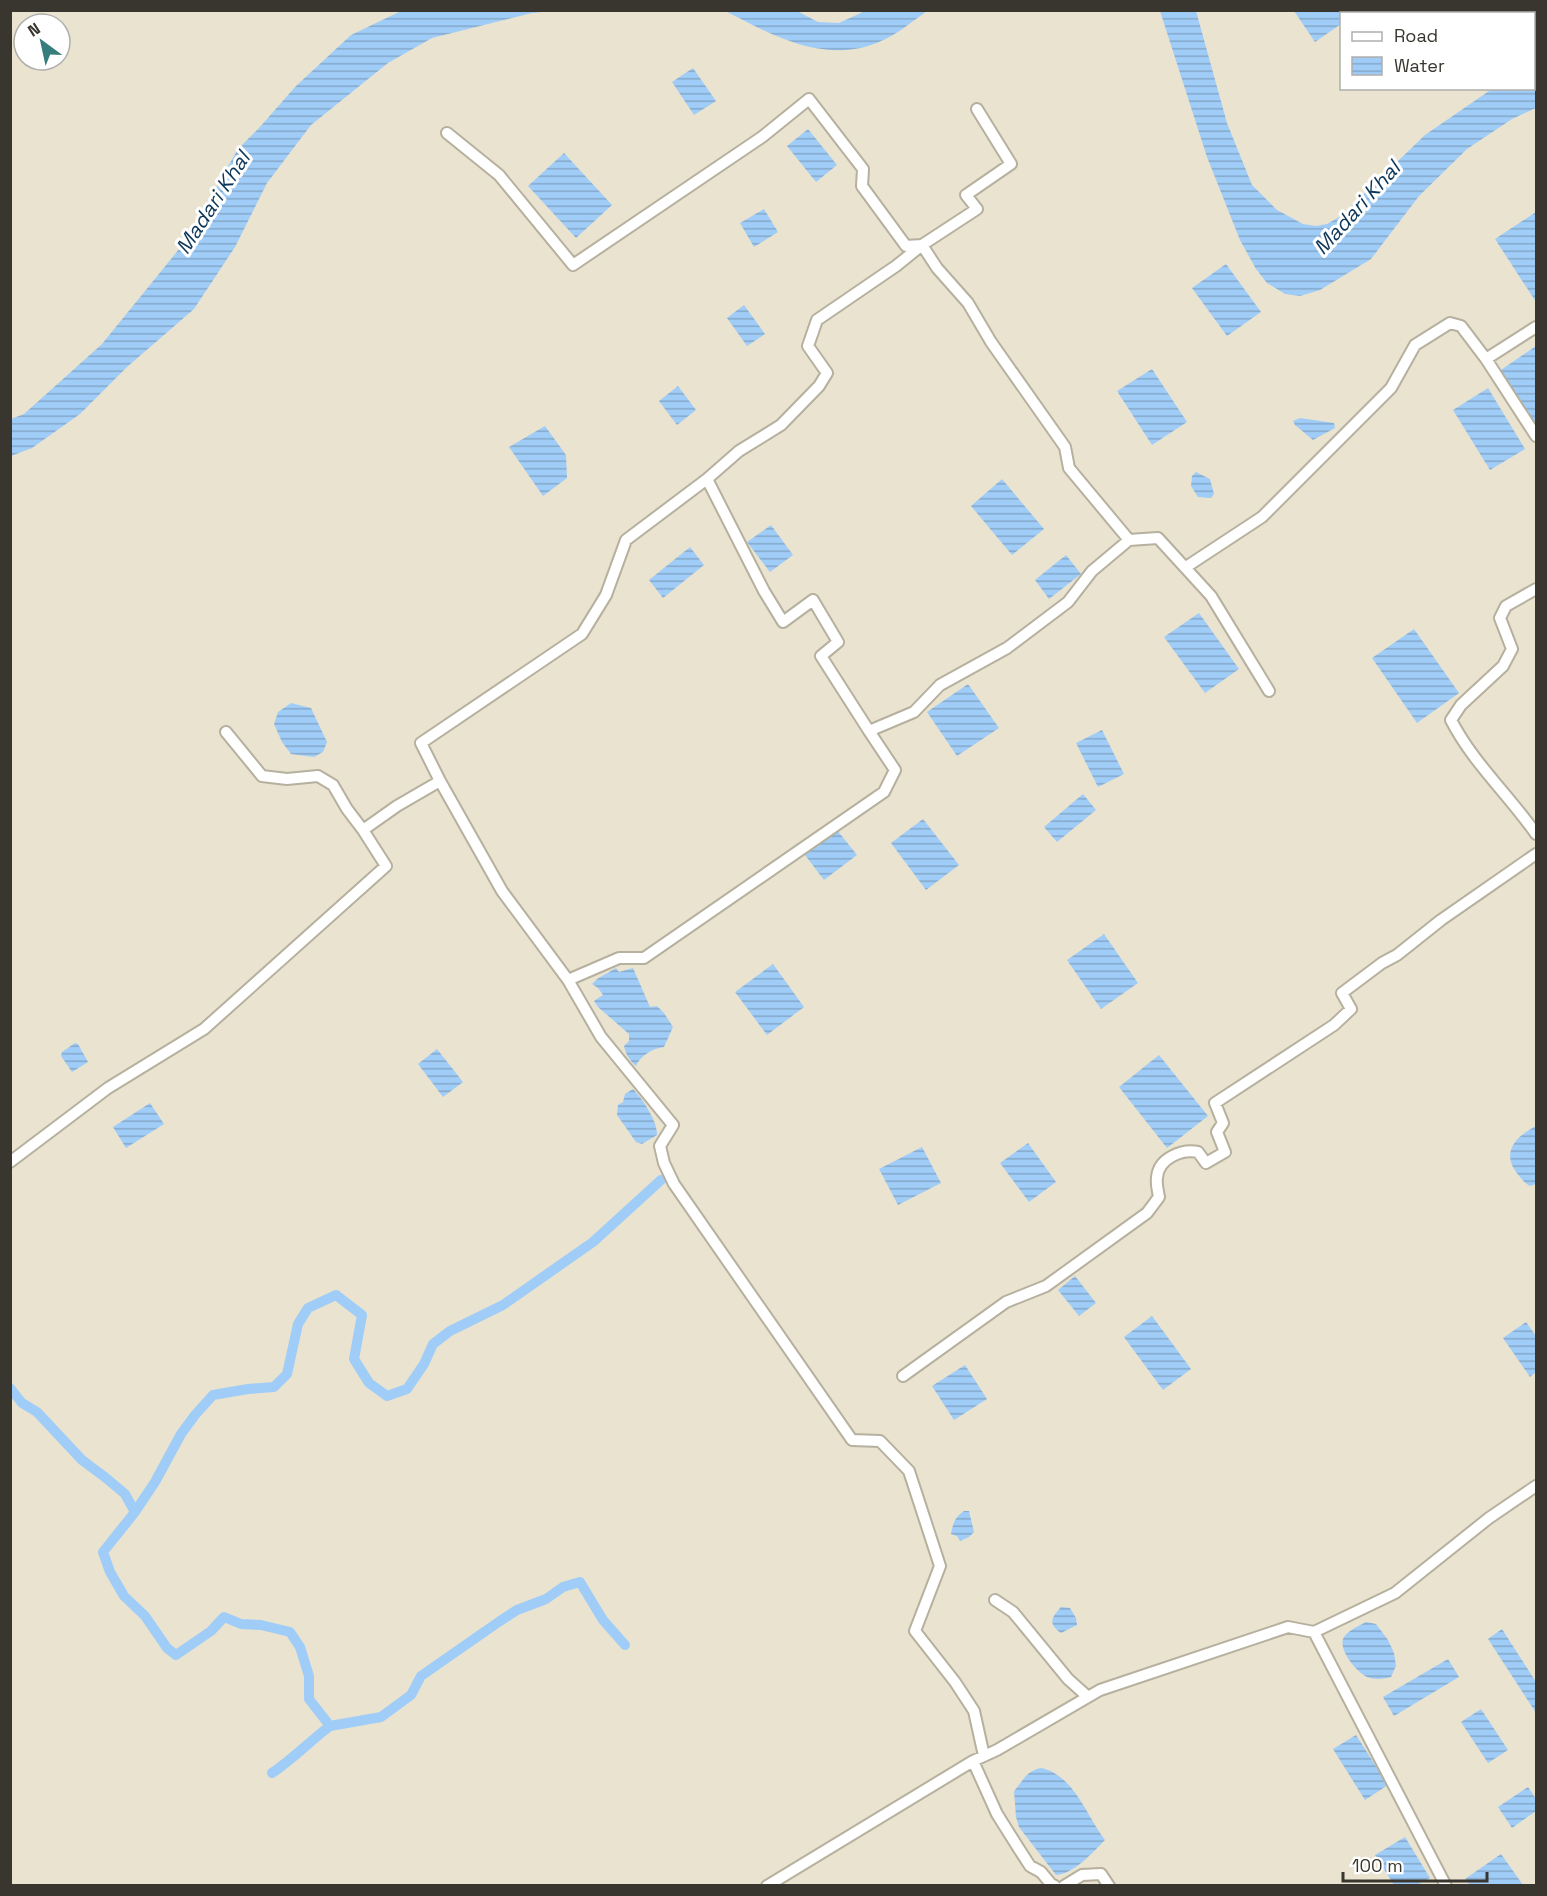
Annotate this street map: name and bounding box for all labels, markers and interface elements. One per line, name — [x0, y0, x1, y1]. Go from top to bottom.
north arrow — [12, 12, 72, 72]
legend — [1340, 12, 1535, 90]
text: N — [24, 18, 44, 42]
text: Road — [1394, 24, 1438, 47]
text: Water — [1394, 54, 1445, 77]
water label: Madari Khal — [169, 144, 257, 259]
water label: Madari Khal — [1307, 153, 1408, 260]
scale bar — [1343, 1845, 1487, 1883]
text: 100 m — [1352, 1854, 1403, 1877]

